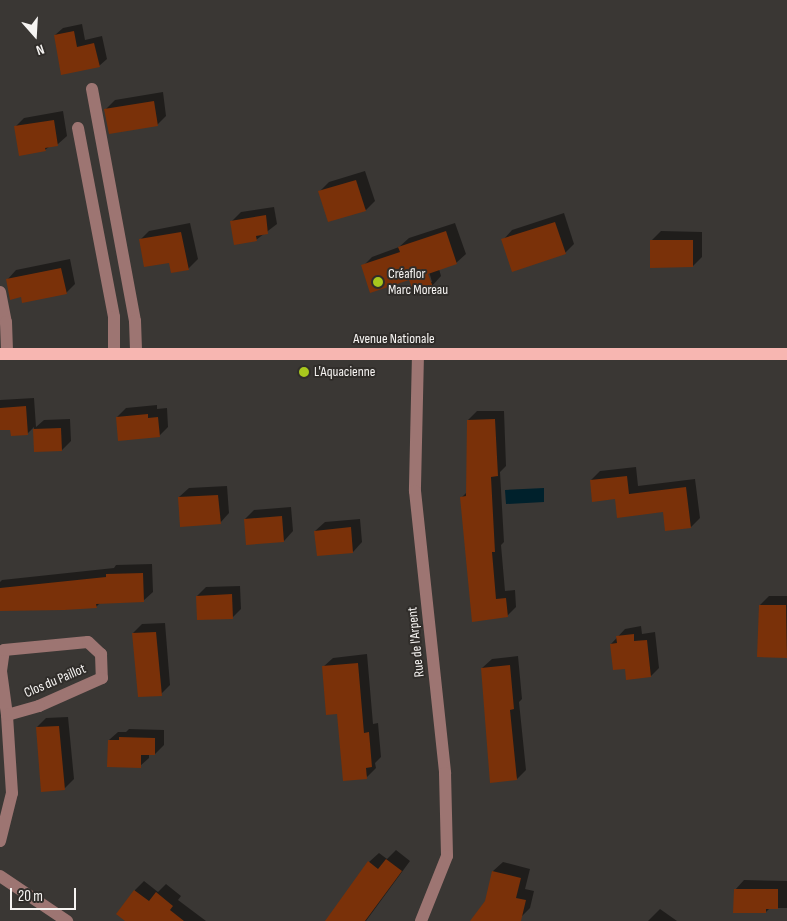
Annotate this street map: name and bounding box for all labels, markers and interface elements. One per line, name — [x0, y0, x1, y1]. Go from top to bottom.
north arrow — [10, 10, 60, 60]
text: N — [34, 40, 46, 59]
place label: Créaflor Marc Moreau — [388, 266, 448, 298]
marker: Créaflor Marc Moreau — [372, 276, 384, 288]
street label: Avenue Nationale — [353, 331, 435, 347]
place label: L'Aquacienne — [314, 364, 375, 380]
marker: L'Aquacienne — [298, 366, 310, 378]
street label: Rue de l'Arpent — [404, 606, 428, 678]
street label: Clos du Paillot — [22, 660, 88, 702]
scale bar — [12, 878, 79, 910]
text: 20 m — [18, 887, 43, 906]

